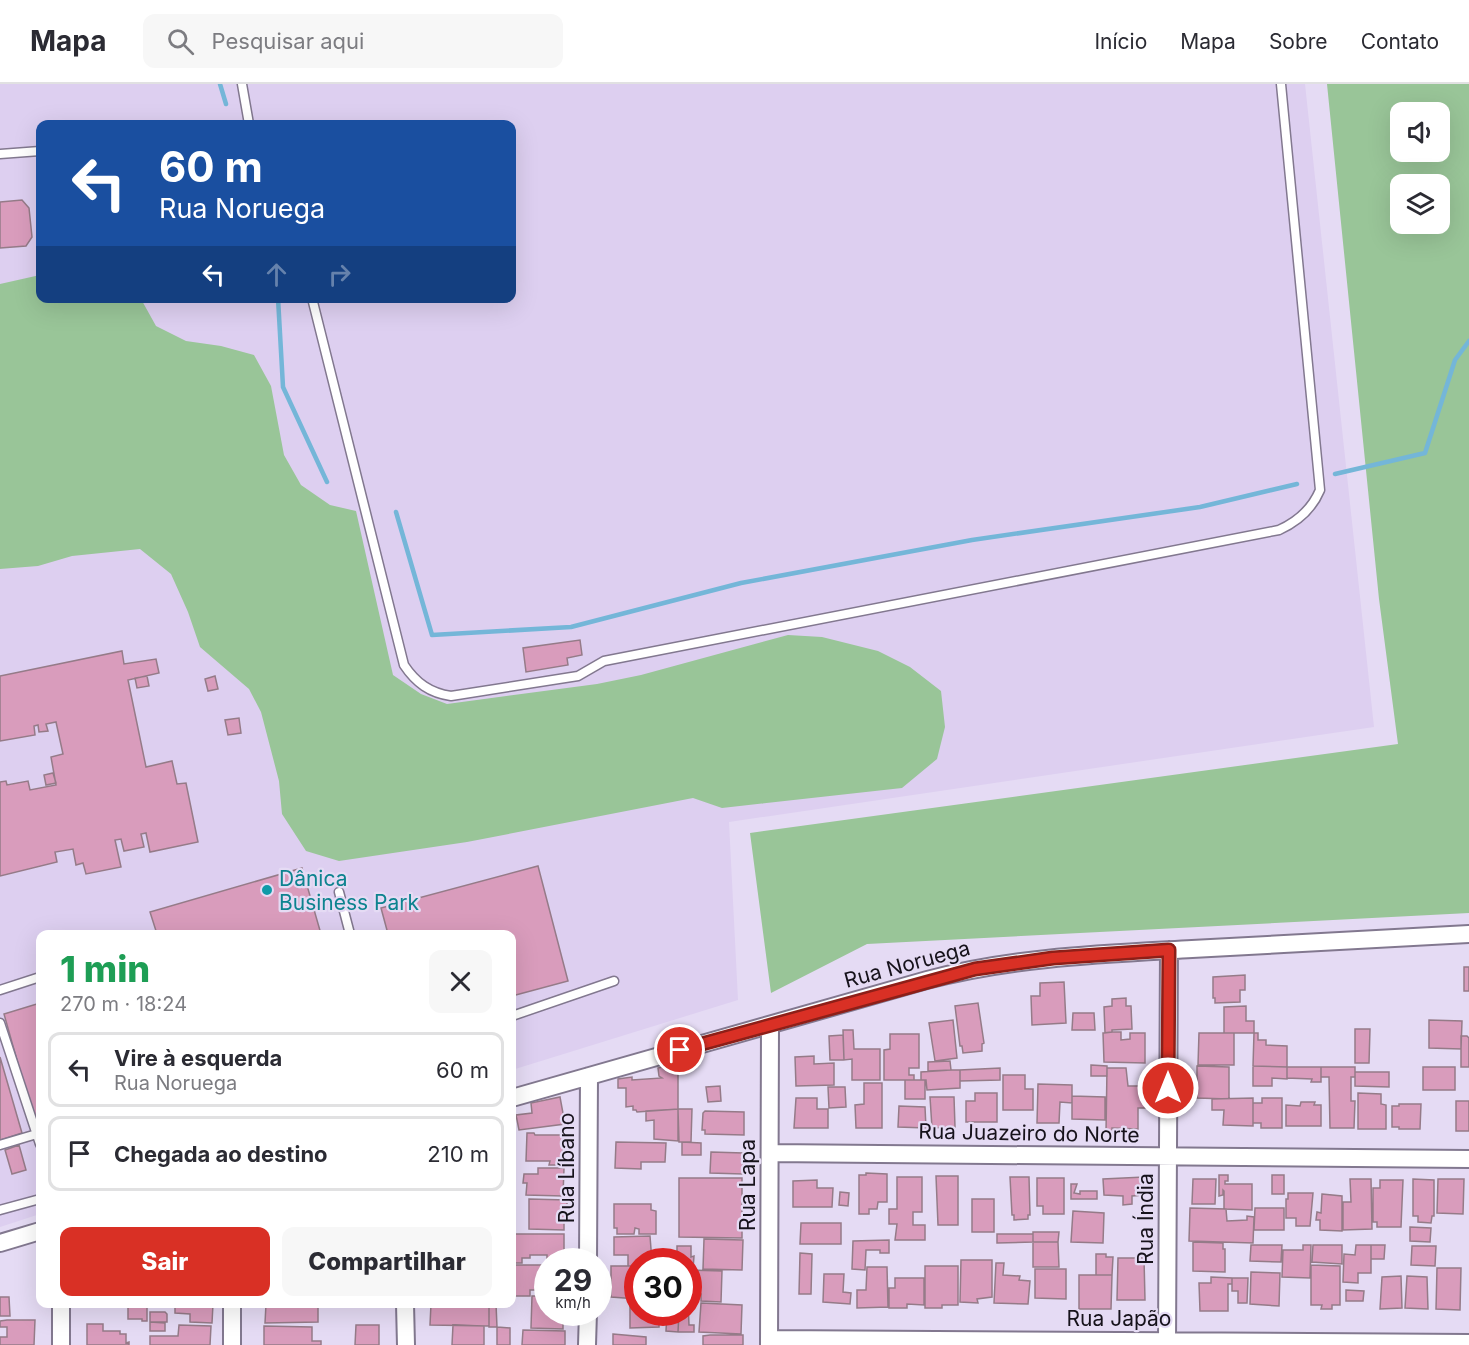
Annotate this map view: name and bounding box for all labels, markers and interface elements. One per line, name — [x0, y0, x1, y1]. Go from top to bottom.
search box — [143, 14, 563, 68]
text: Mapa — [30, 24, 107, 58]
icon: search — [164, 25, 197, 58]
text: Pesquisar aqui — [212, 28, 364, 54]
text: Início — [1094, 29, 1147, 54]
text: Mapa — [1180, 29, 1236, 54]
text: Sobre — [1269, 29, 1328, 54]
text: Contato — [1361, 29, 1439, 54]
map controls — [1390, 102, 1450, 234]
button: sound — [1390, 102, 1450, 162]
text: 60 m — [159, 141, 263, 192]
icon: left — [60, 144, 138, 222]
button: layers — [1390, 174, 1450, 234]
text: Rua Noruega — [159, 192, 325, 225]
icon: left — [197, 258, 230, 291]
icon: ahead — [260, 258, 293, 291]
icon: right — [323, 258, 356, 291]
place label: Dânica Business Park — [279, 866, 419, 915]
marker: Dânica Business Park — [260, 883, 274, 897]
street label: Rua Noruega — [841, 935, 973, 993]
text: 1 min — [60, 947, 150, 991]
button: close — [429, 950, 492, 1013]
text: 270 m · 18:24 — [60, 992, 187, 1016]
pin — [654, 1024, 705, 1075]
icon: arrive — [663, 1033, 696, 1066]
text: Vire à esquerda — [114, 1045, 282, 1071]
icon: left — [63, 1053, 96, 1086]
position arrow — [1136, 1056, 1200, 1120]
text: 60 m — [436, 1057, 489, 1083]
text: Rua Noruega — [114, 1071, 237, 1095]
street label: Rua Líbano — [554, 1113, 579, 1223]
street label: Rua Juazeiro do Norte — [918, 1119, 1140, 1147]
icon: arrive — [63, 1137, 96, 1170]
street label: Rua Lapa — [735, 1139, 760, 1231]
text: Chegada ao destino — [114, 1141, 328, 1167]
text: 210 m — [427, 1141, 489, 1167]
street label: Rua Índia — [1132, 1173, 1158, 1265]
button: Sair — [60, 1227, 270, 1296]
button: Compartilhar — [282, 1227, 492, 1296]
speed limit sign: 30 — [624, 1248, 702, 1326]
text: 29 — [554, 1262, 592, 1298]
text: km/h — [555, 1293, 591, 1312]
street label: Rua Japão — [1067, 1306, 1171, 1331]

